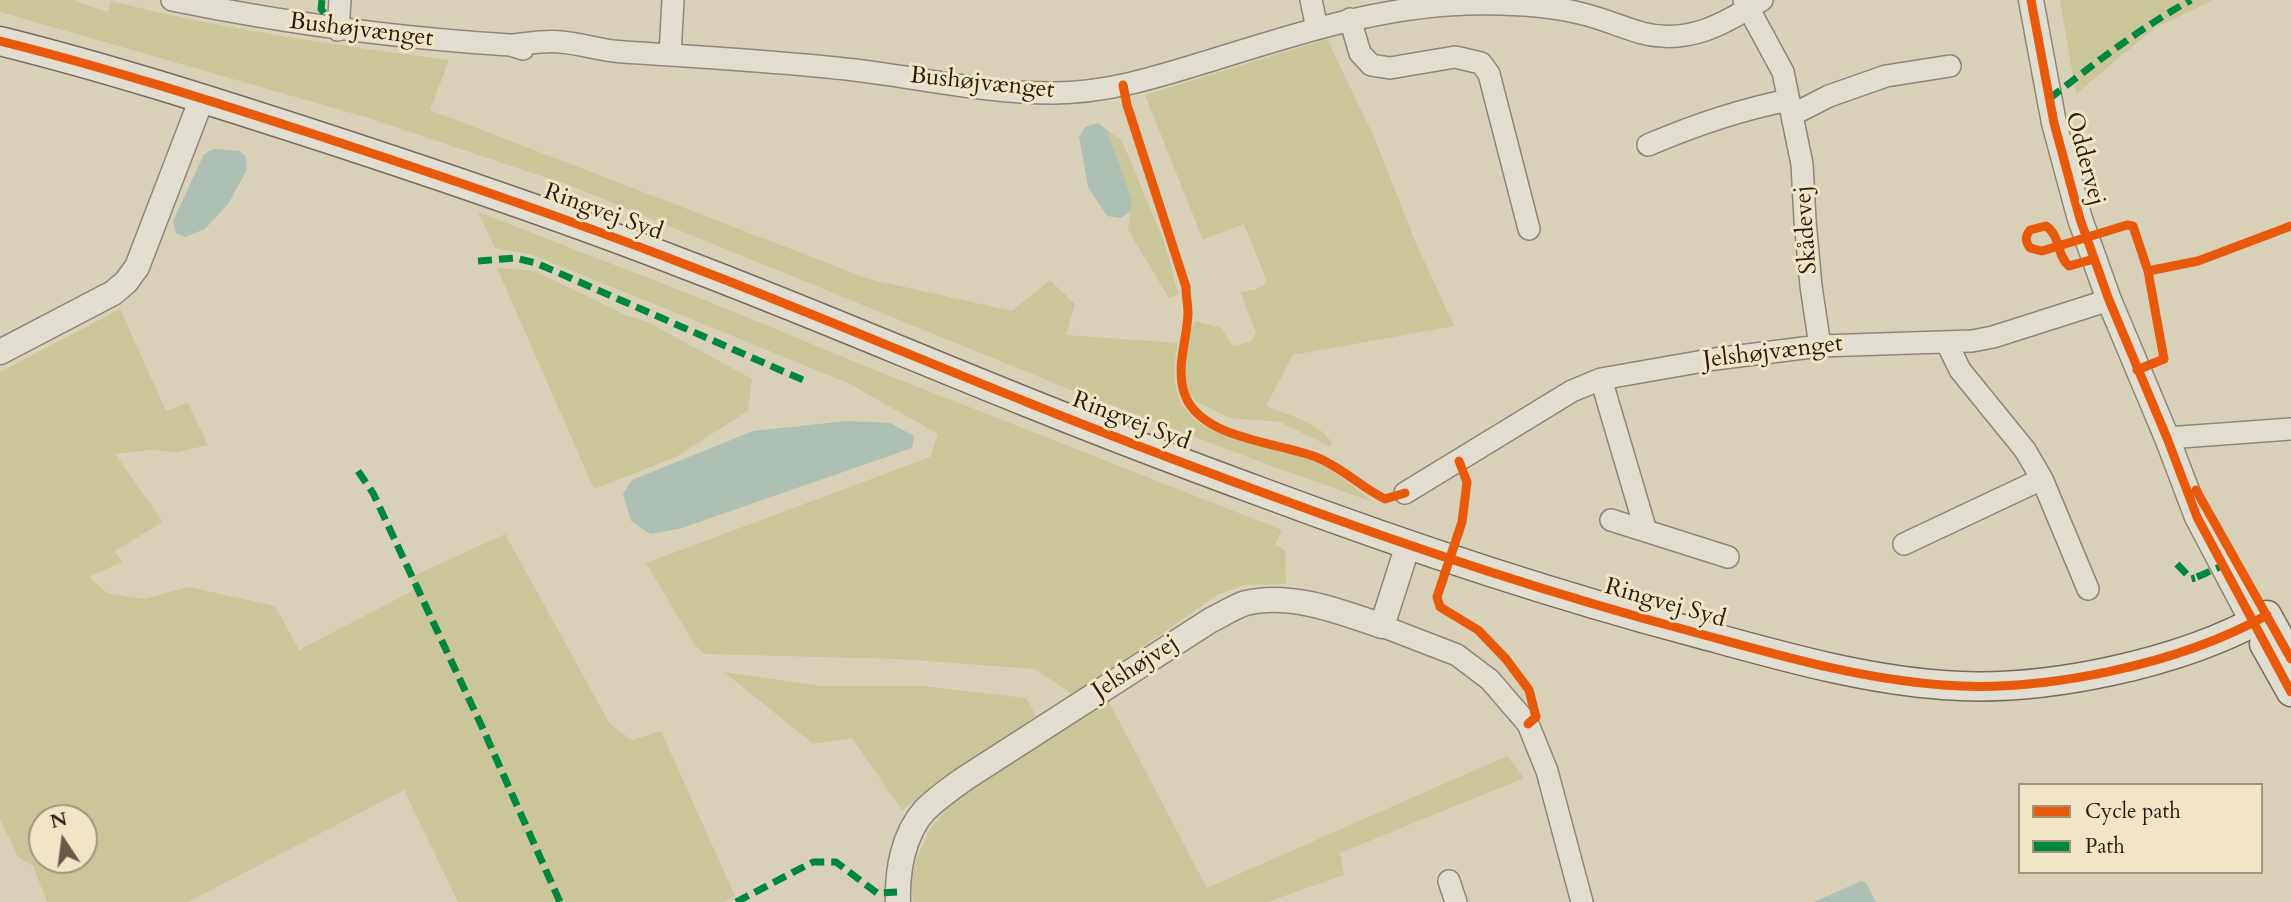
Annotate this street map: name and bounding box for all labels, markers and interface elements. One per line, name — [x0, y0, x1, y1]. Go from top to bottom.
street label: Bushøjvænget — [287, 8, 435, 54]
street label: Bushøjvænget — [908, 62, 1056, 106]
street label: Oddervej — [2058, 109, 2110, 209]
street label: Ringvej Syd — [540, 178, 666, 248]
street label: Skådevej — [1790, 185, 1824, 275]
street label: Jelshøjvænget — [1702, 330, 1844, 376]
street label: Ringvej Syd — [1068, 386, 1194, 458]
street label: Ringvej Syd — [1601, 573, 1729, 635]
street label: Jelshøjvej — [1088, 630, 1184, 706]
legend — [2018, 783, 2263, 874]
text: Cycle path — [2085, 797, 2181, 826]
north arrow — [28, 804, 98, 874]
text: N — [48, 806, 70, 835]
text: Path — [2085, 832, 2125, 861]

